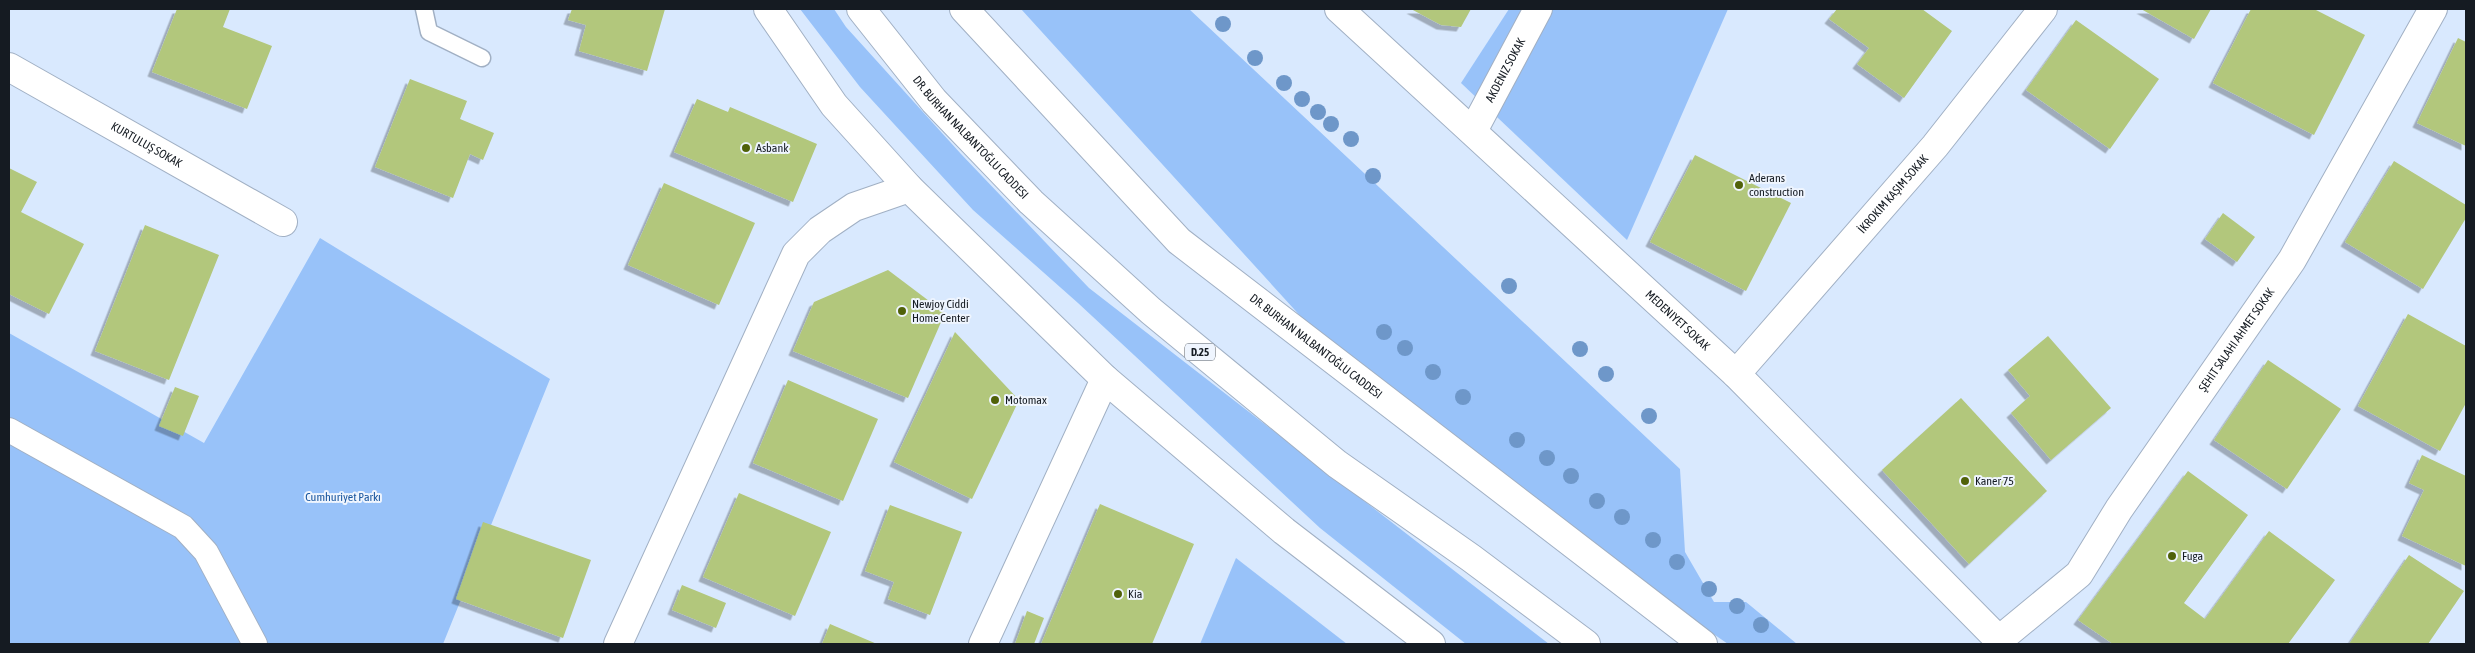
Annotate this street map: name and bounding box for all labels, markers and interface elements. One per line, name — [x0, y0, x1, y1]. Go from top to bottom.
street label: AKDENIZ SOKAK — [1483, 36, 1528, 105]
street label: DR. BURHAN NALBANTOĞLU CADDESI — [910, 73, 1031, 202]
street label: KURTULUŞ SOKAK — [108, 119, 185, 171]
place label: Asbank — [756, 141, 789, 155]
marker: Asbank — [740, 142, 752, 154]
street label: İKROKIM KAŞIM SOKAK — [1855, 152, 1931, 236]
place label: Aderans construction — [1749, 171, 1804, 199]
marker: Aderans construction — [1733, 179, 1745, 191]
street label: ŞEHIT SALAHI AHMET SOKAK — [2196, 285, 2277, 394]
street label: MEDENIYET SOKAK — [1643, 287, 1713, 353]
street label: DR. BURHAN NALBANTOĞLU CADDESI — [1247, 291, 1385, 402]
place label: Newjoy Ciddi Home Center — [912, 297, 970, 325]
marker: Newjoy Ciddi Home Center — [896, 305, 908, 317]
road number: D.25 — [1185, 344, 1215, 361]
place label: Motomax — [1005, 393, 1047, 407]
marker: Motomax — [989, 394, 1001, 406]
place label: Kaner 75 — [1975, 474, 2014, 488]
marker: Kaner 75 — [1959, 475, 1971, 487]
park label: Cumhuriyet Parkı — [305, 490, 381, 504]
place label: Fuga — [2182, 549, 2203, 563]
marker: Fuga — [2166, 550, 2178, 562]
place label: Kia — [1128, 587, 1142, 601]
marker: Kia — [1112, 588, 1124, 600]

